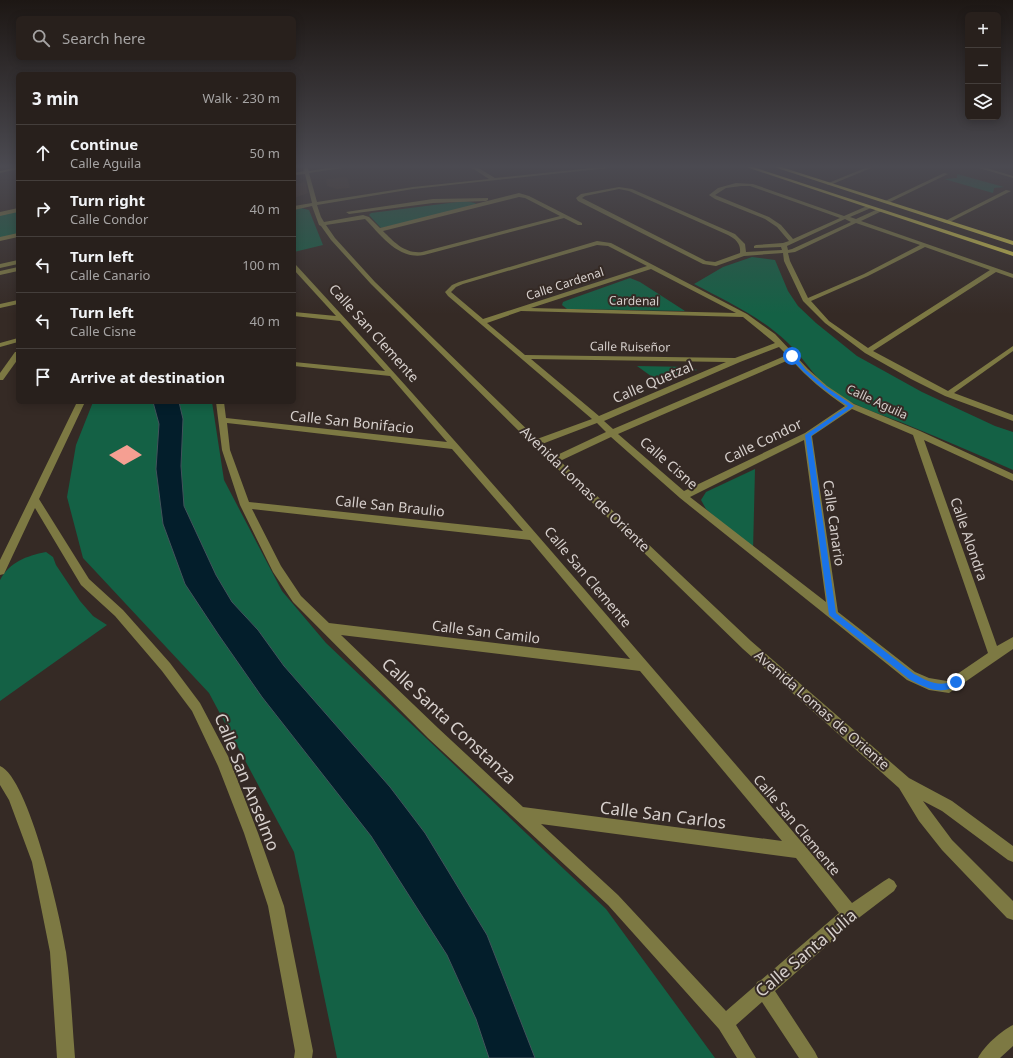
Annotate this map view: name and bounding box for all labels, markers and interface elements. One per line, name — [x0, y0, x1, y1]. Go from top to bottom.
map controls — [965, 12, 1001, 120]
button: + — [965, 12, 1001, 48]
search box — [16, 16, 296, 60]
icon: search — [30, 27, 52, 49]
text: Search here — [62, 28, 145, 48]
button: − — [965, 48, 1001, 84]
button: layers — [965, 84, 1001, 120]
text: 3 min — [32, 87, 79, 110]
text: Walk · 230 m — [202, 89, 280, 107]
text: Continue — [70, 134, 138, 154]
icon: ahead — [32, 142, 54, 164]
text: 50 m — [250, 144, 280, 162]
text: Calle Aguila — [70, 154, 141, 172]
text: Turn right — [70, 190, 145, 210]
icon: right — [32, 198, 54, 220]
text: 40 m — [250, 200, 280, 218]
text: Calle Condor — [70, 210, 148, 228]
text: Turn left — [70, 246, 134, 266]
icon: left — [32, 254, 54, 276]
text: 100 m — [242, 256, 280, 274]
street label: Calle Cardenal — [524, 263, 606, 304]
text: Calle Canario — [70, 266, 150, 284]
street label: Calle San Clemente — [325, 279, 424, 386]
street label: Cardenal — [609, 292, 659, 309]
text: Turn left — [70, 302, 134, 322]
icon: left — [32, 310, 54, 332]
text: 40 m — [250, 312, 280, 330]
text: Calle Cisne — [70, 322, 136, 340]
street label: Calle Ruiseñor — [590, 337, 670, 356]
route start — [783, 347, 801, 365]
street label: Calle Quetzal — [609, 356, 696, 407]
icon: arrive — [32, 366, 54, 388]
text: Arrive at destination — [70, 367, 225, 387]
street label: Calle Aguila — [844, 380, 911, 423]
street label: Calle San Bonifacio — [289, 406, 415, 437]
street label: Calle Condor — [721, 413, 805, 468]
street label: Avenida Lomas de Oriente — [516, 422, 654, 556]
street label: Calle Cisne — [636, 432, 702, 493]
street label: Calle Canario — [819, 479, 850, 567]
street label: Calle San Braulio — [334, 490, 446, 521]
street label: Calle Alondra — [946, 495, 993, 583]
street label: Calle San Clemente — [541, 522, 636, 631]
street label: Calle San Camilo — [431, 615, 541, 648]
street label: Avenida Lomas de Oriente — [751, 646, 894, 774]
street label: Calle Santa Constanza — [377, 652, 522, 789]
route end — [947, 673, 965, 691]
street label: Calle San Anselmo — [209, 710, 286, 854]
street label: Calle San Clemente — [750, 770, 845, 879]
street label: Calle San Carlos — [599, 795, 727, 834]
street label: Calle Santa Julia — [750, 903, 861, 1002]

